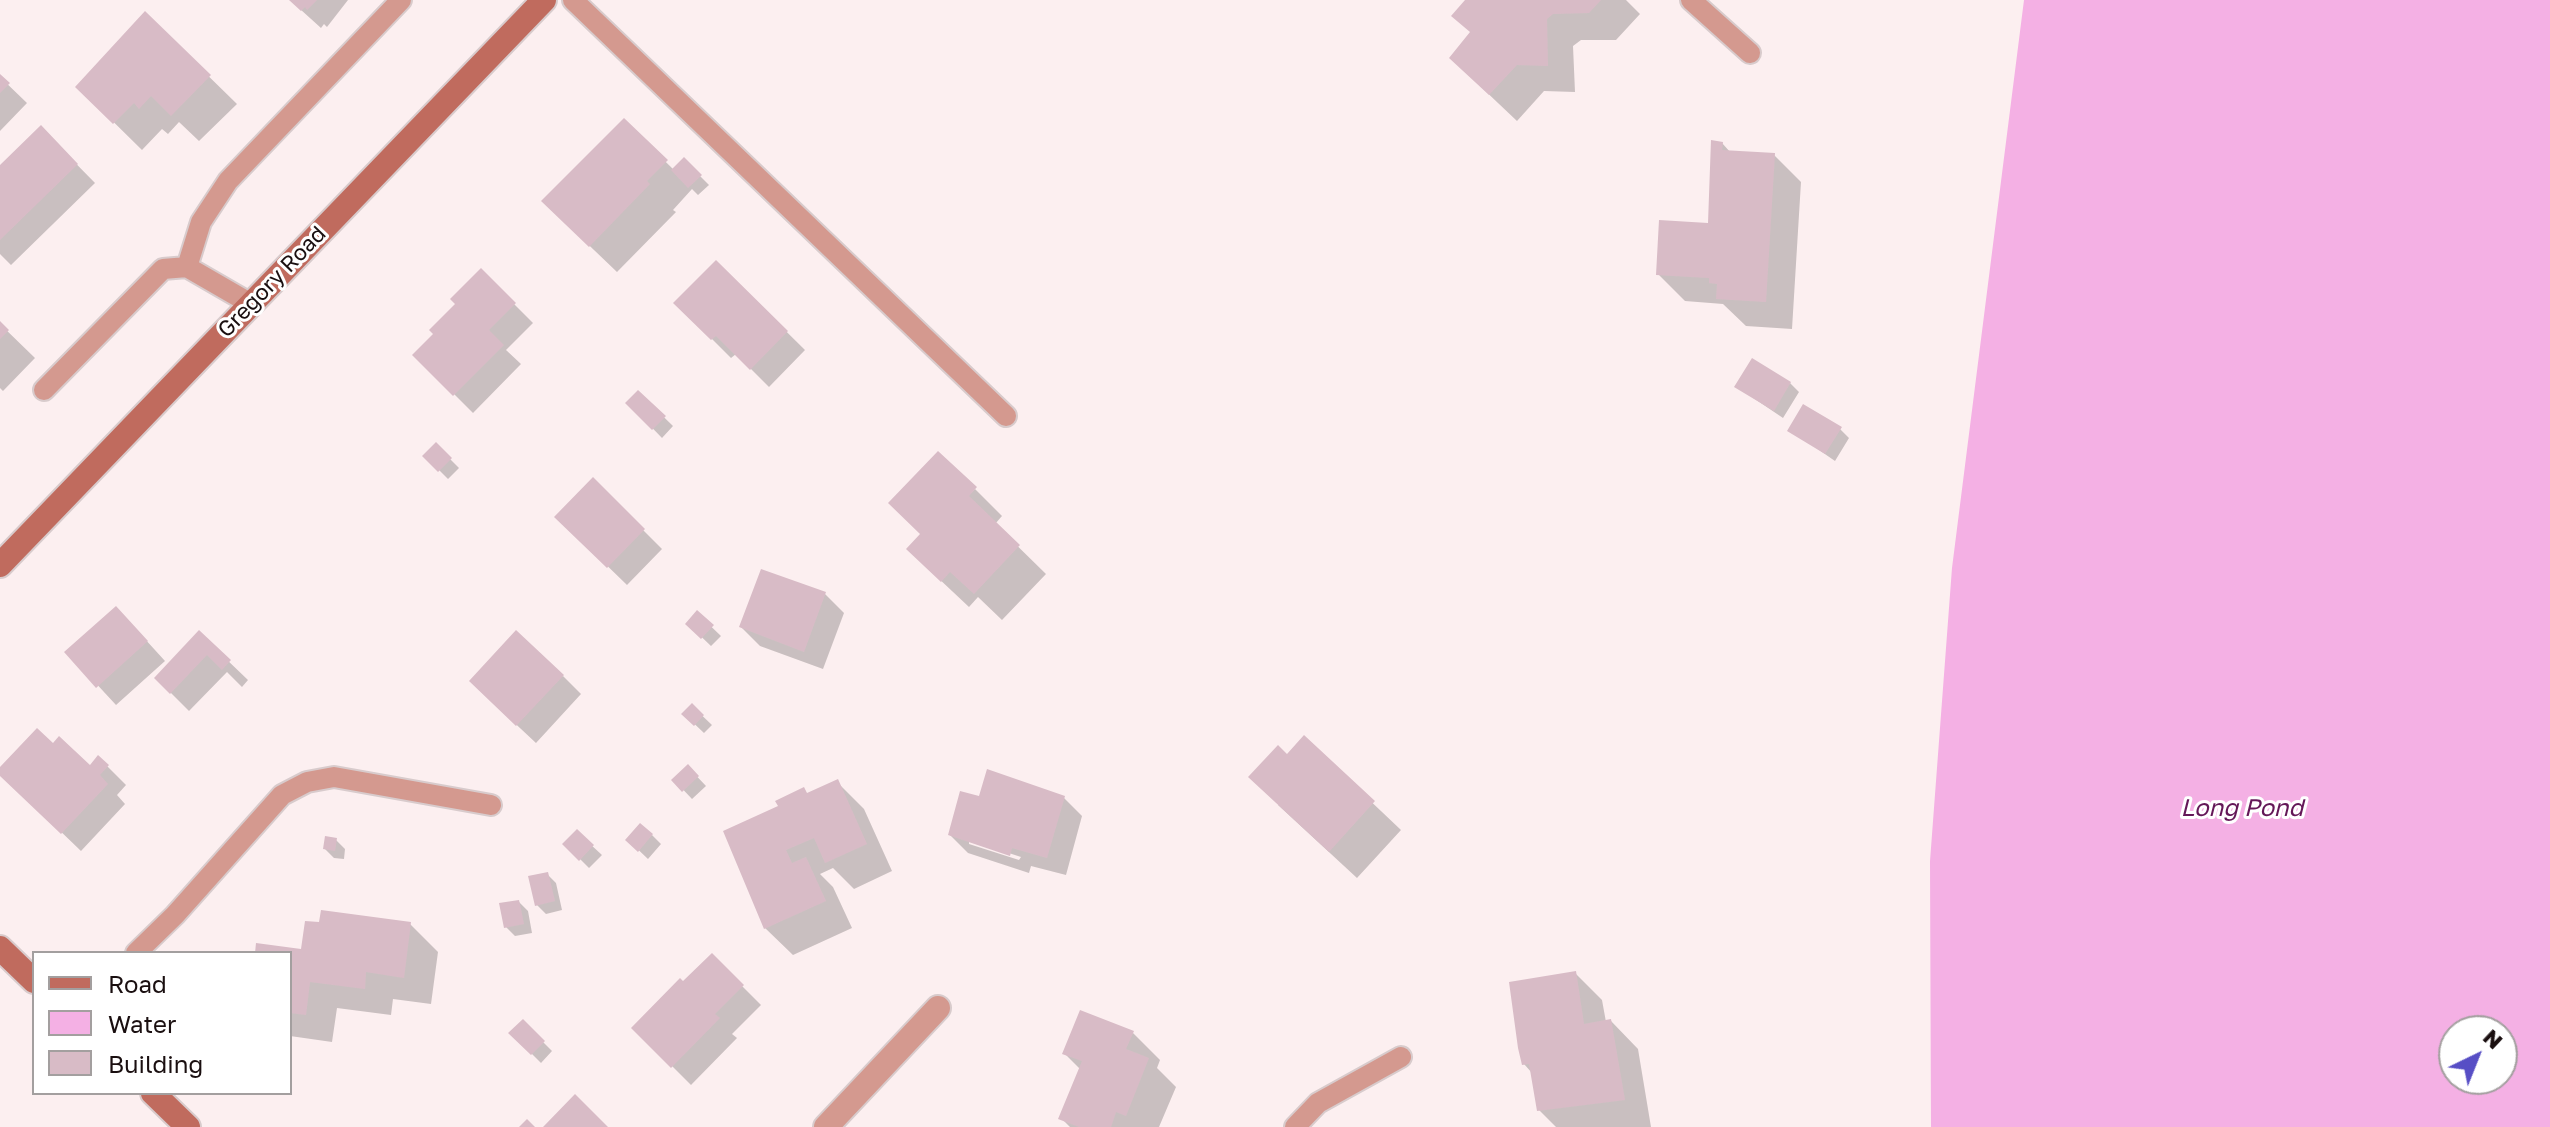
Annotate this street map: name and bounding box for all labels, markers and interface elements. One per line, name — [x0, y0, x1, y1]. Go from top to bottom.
street label: Gregory Road — [212, 221, 332, 343]
water label: Long Pond — [2181, 794, 2303, 822]
legend — [32, 951, 292, 1095]
text: Road — [108, 969, 167, 998]
text: Water — [108, 1009, 176, 1038]
north arrow — [2438, 1015, 2518, 1095]
text: N — [2478, 1023, 2509, 1054]
text: Building — [108, 1049, 203, 1078]

